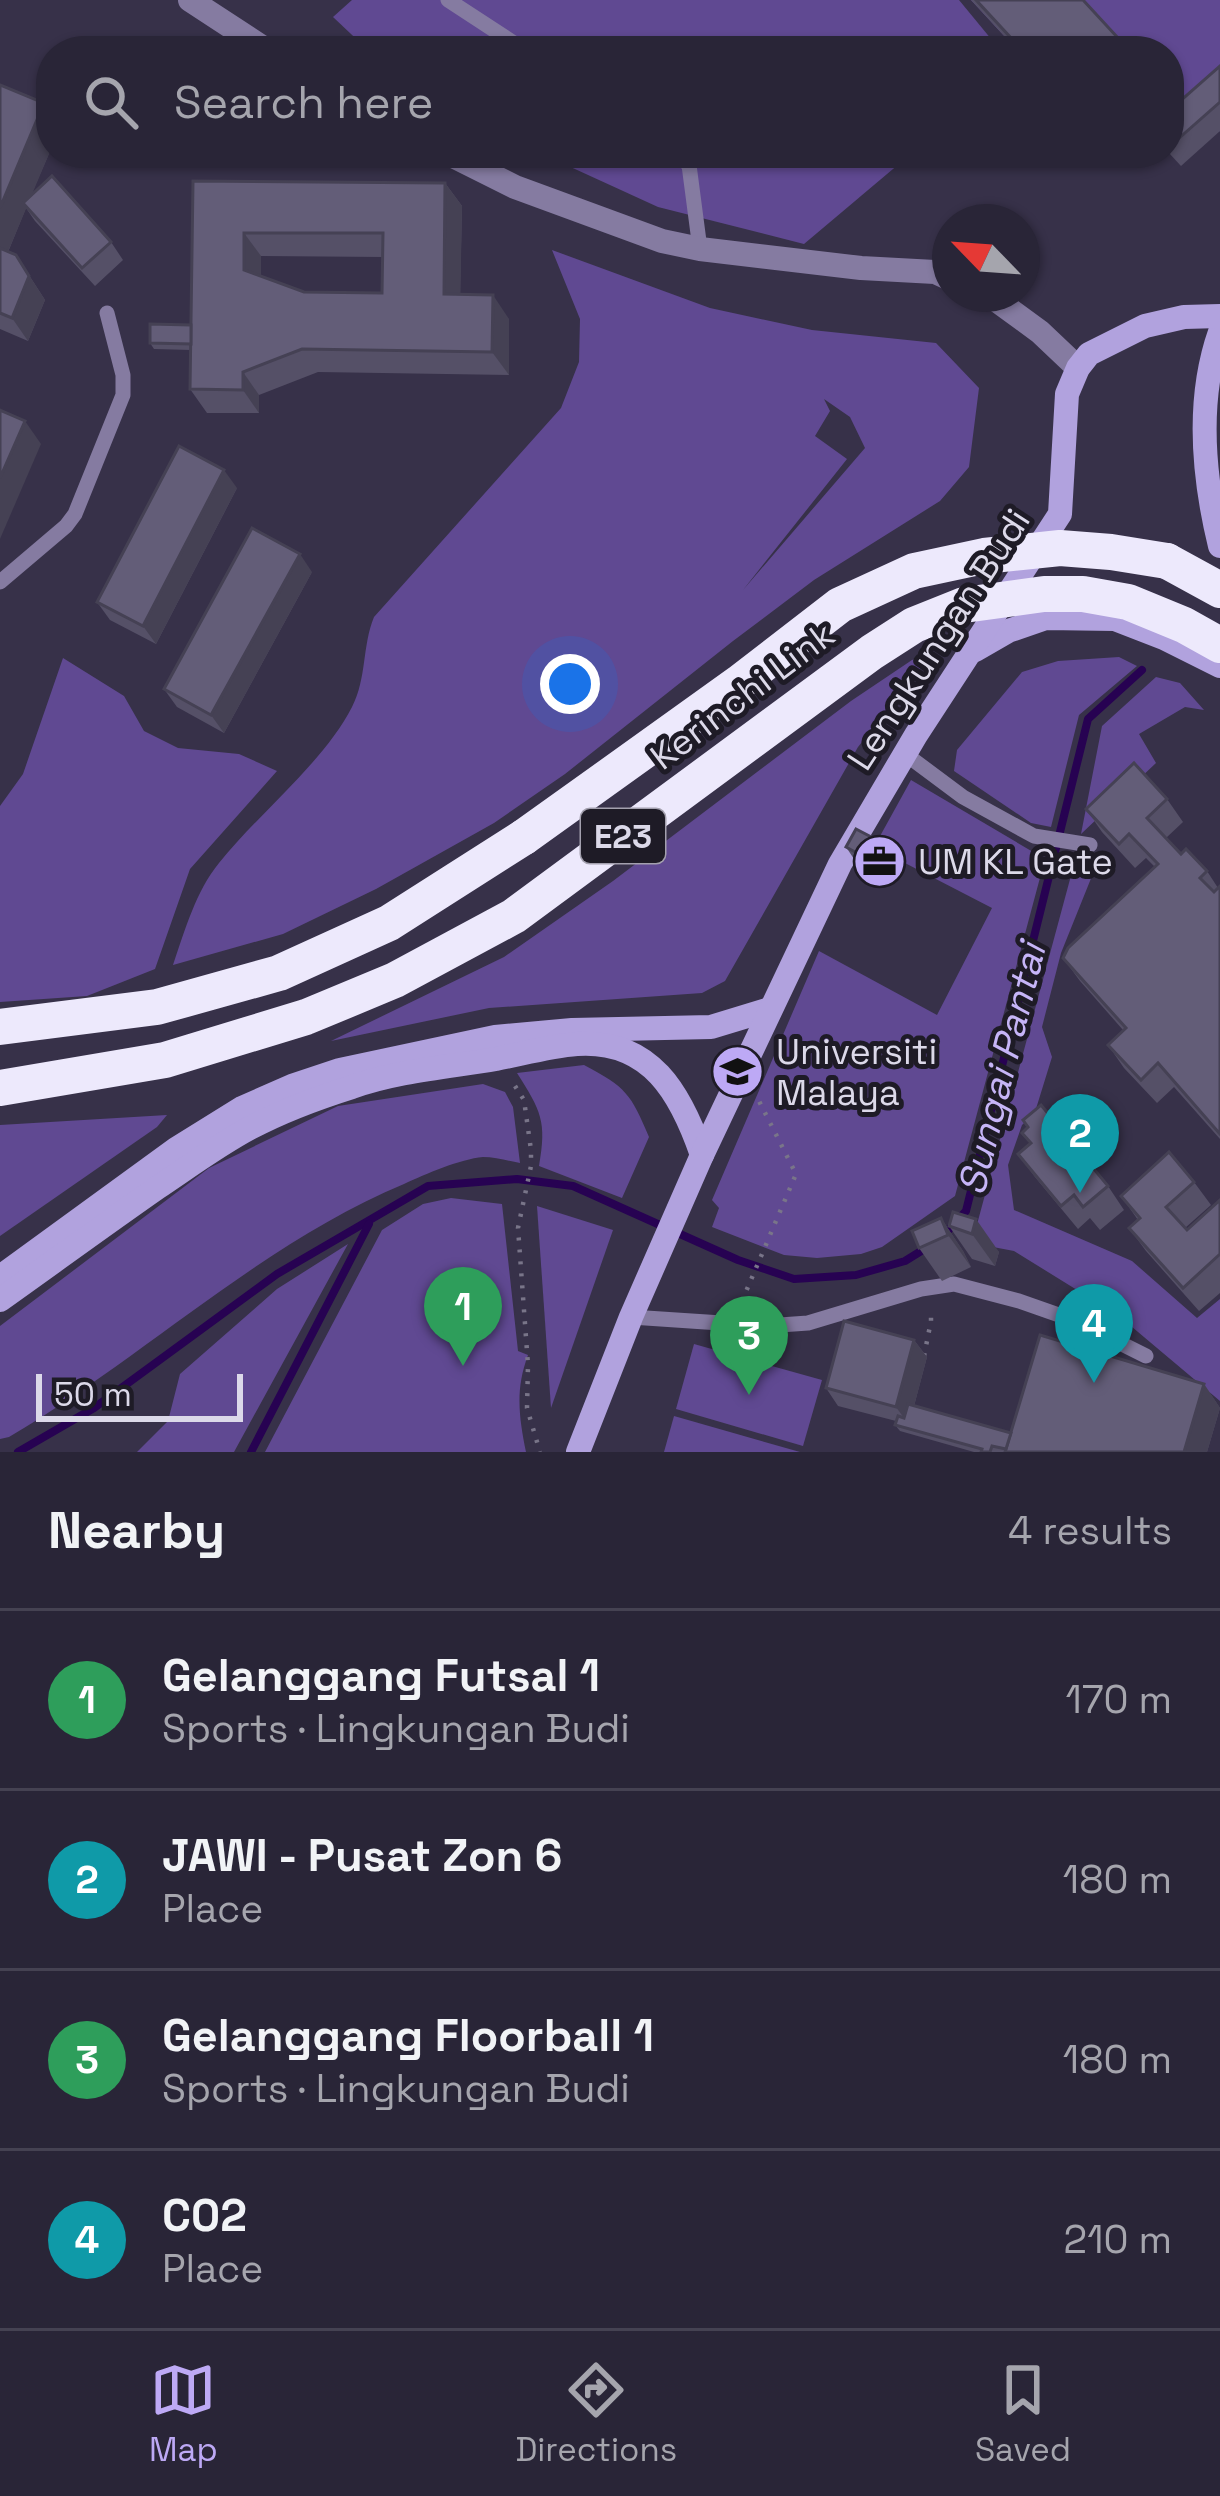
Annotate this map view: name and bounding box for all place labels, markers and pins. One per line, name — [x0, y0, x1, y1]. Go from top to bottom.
office icon: UM KL Gate — [851, 833, 907, 889]
place label: UM KL Gate — [918, 839, 1113, 885]
place label: Universiti Malaya — [776, 1029, 937, 1116]
school or university icon: Universiti Malaya — [709, 1044, 765, 1100]
pin: 2 — [1041, 1094, 1119, 1193]
pin: 1 — [424, 1267, 502, 1366]
pin: 4 — [1055, 1284, 1133, 1383]
pin: 3 — [710, 1296, 788, 1395]

